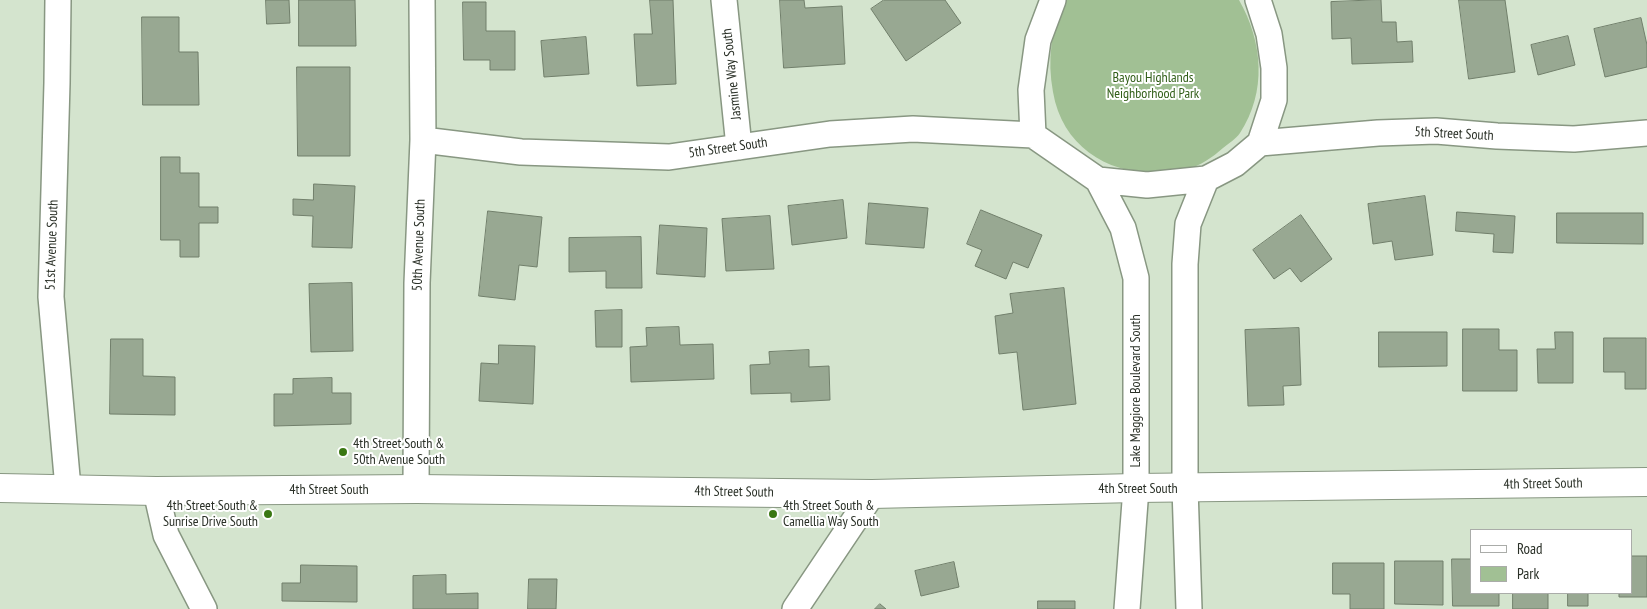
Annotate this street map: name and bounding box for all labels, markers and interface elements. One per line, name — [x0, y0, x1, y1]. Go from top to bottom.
street label: Jasmine Way South — [719, 28, 745, 120]
park label: Bayou Highlands Neighborhood Park — [1107, 70, 1199, 102]
street label: 5th Street South — [1414, 124, 1494, 144]
street label: 5th Street South — [688, 134, 768, 162]
street label: 51st Avenue South — [42, 199, 62, 291]
street label: 50th Avenue South — [409, 199, 429, 291]
street label: Lake Maggiore Boulevard South — [1128, 314, 1144, 468]
place label: 4th Street South & 50th Avenue South — [353, 436, 445, 468]
marker: 4th Street South & 50th Avenue South — [337, 446, 349, 458]
street label: 4th Street South — [1503, 475, 1583, 493]
street label: 4th Street South — [1098, 481, 1178, 497]
street label: 4th Street South — [289, 482, 369, 498]
street label: 4th Street South — [694, 483, 774, 501]
place label: 4th Street South & Sunrise Drive South — [163, 498, 258, 530]
place label: 4th Street South & Camellia Way South — [783, 498, 879, 530]
marker: 4th Street South & Sunrise Drive South — [262, 508, 274, 520]
marker: 4th Street South & Camellia Way South — [767, 508, 779, 520]
legend — [1470, 529, 1632, 594]
text: Road — [1517, 539, 1543, 558]
text: Park — [1517, 564, 1539, 583]

